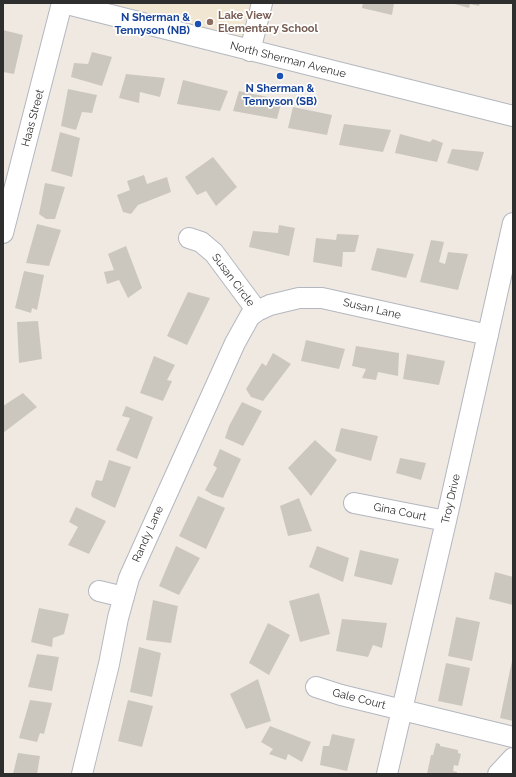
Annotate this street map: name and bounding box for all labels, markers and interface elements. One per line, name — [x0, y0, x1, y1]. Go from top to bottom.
place label: Lake View Elementary School — [218, 9, 318, 35]
place label: N Sherman & Tennyson (NB) — [115, 11, 190, 37]
marker: Lake View Elementary School — [205, 17, 215, 27]
marker: N Sherman & Tennyson (NB) — [193, 19, 203, 29]
street label: North Sherman Avenue — [229, 39, 347, 81]
marker: N Sherman & Tennyson (SB) — [275, 71, 285, 81]
place label: N Sherman & Tennyson (SB) — [243, 82, 317, 108]
street label: Haas Street — [19, 88, 47, 148]
street label: Susan Circle — [209, 251, 257, 309]
street label: Susan Lane — [342, 296, 402, 322]
street label: Troy Drive — [439, 473, 463, 525]
street label: Gina Court — [372, 500, 428, 524]
street label: Randy Lane — [130, 504, 166, 564]
street label: Gale Court — [331, 686, 387, 712]

